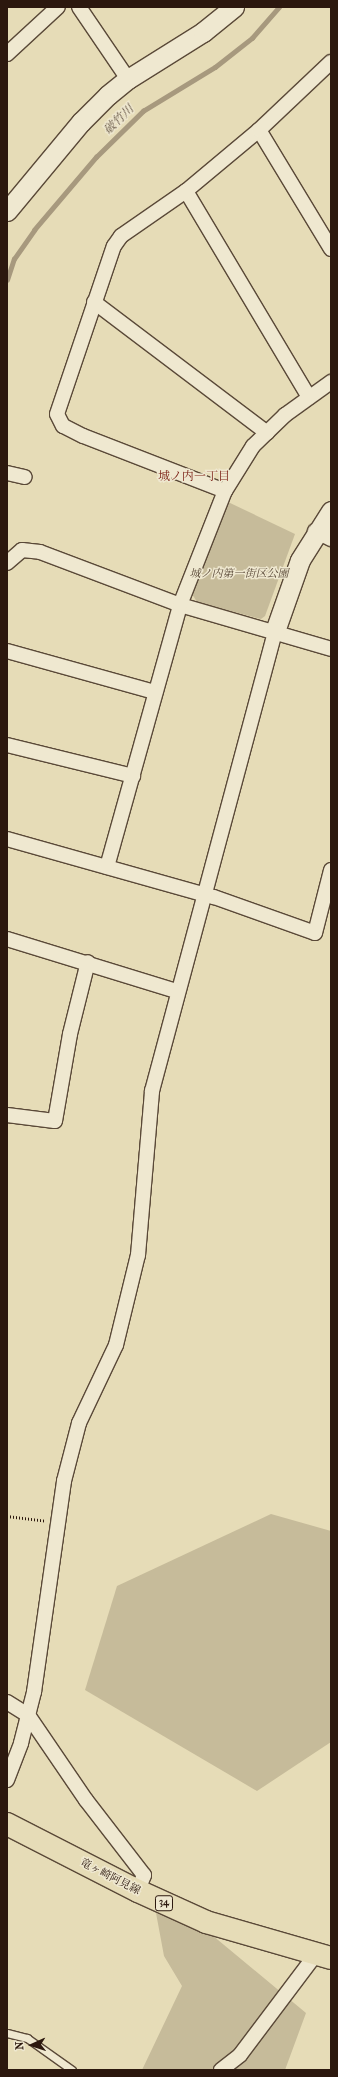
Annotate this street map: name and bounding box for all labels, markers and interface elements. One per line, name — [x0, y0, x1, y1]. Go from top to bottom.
water label: 破竹川 — [101, 102, 137, 138]
district label: 城ノ内一丁目 — [158, 470, 230, 484]
park label: 城ノ内第一街区公園 — [190, 567, 288, 581]
street label: 竜ヶ崎阿見線 — [78, 1856, 142, 1898]
road number: 34 — [154, 1895, 174, 1911]
north arrow — [12, 2025, 52, 2065]
text: N — [13, 2041, 26, 2050]

